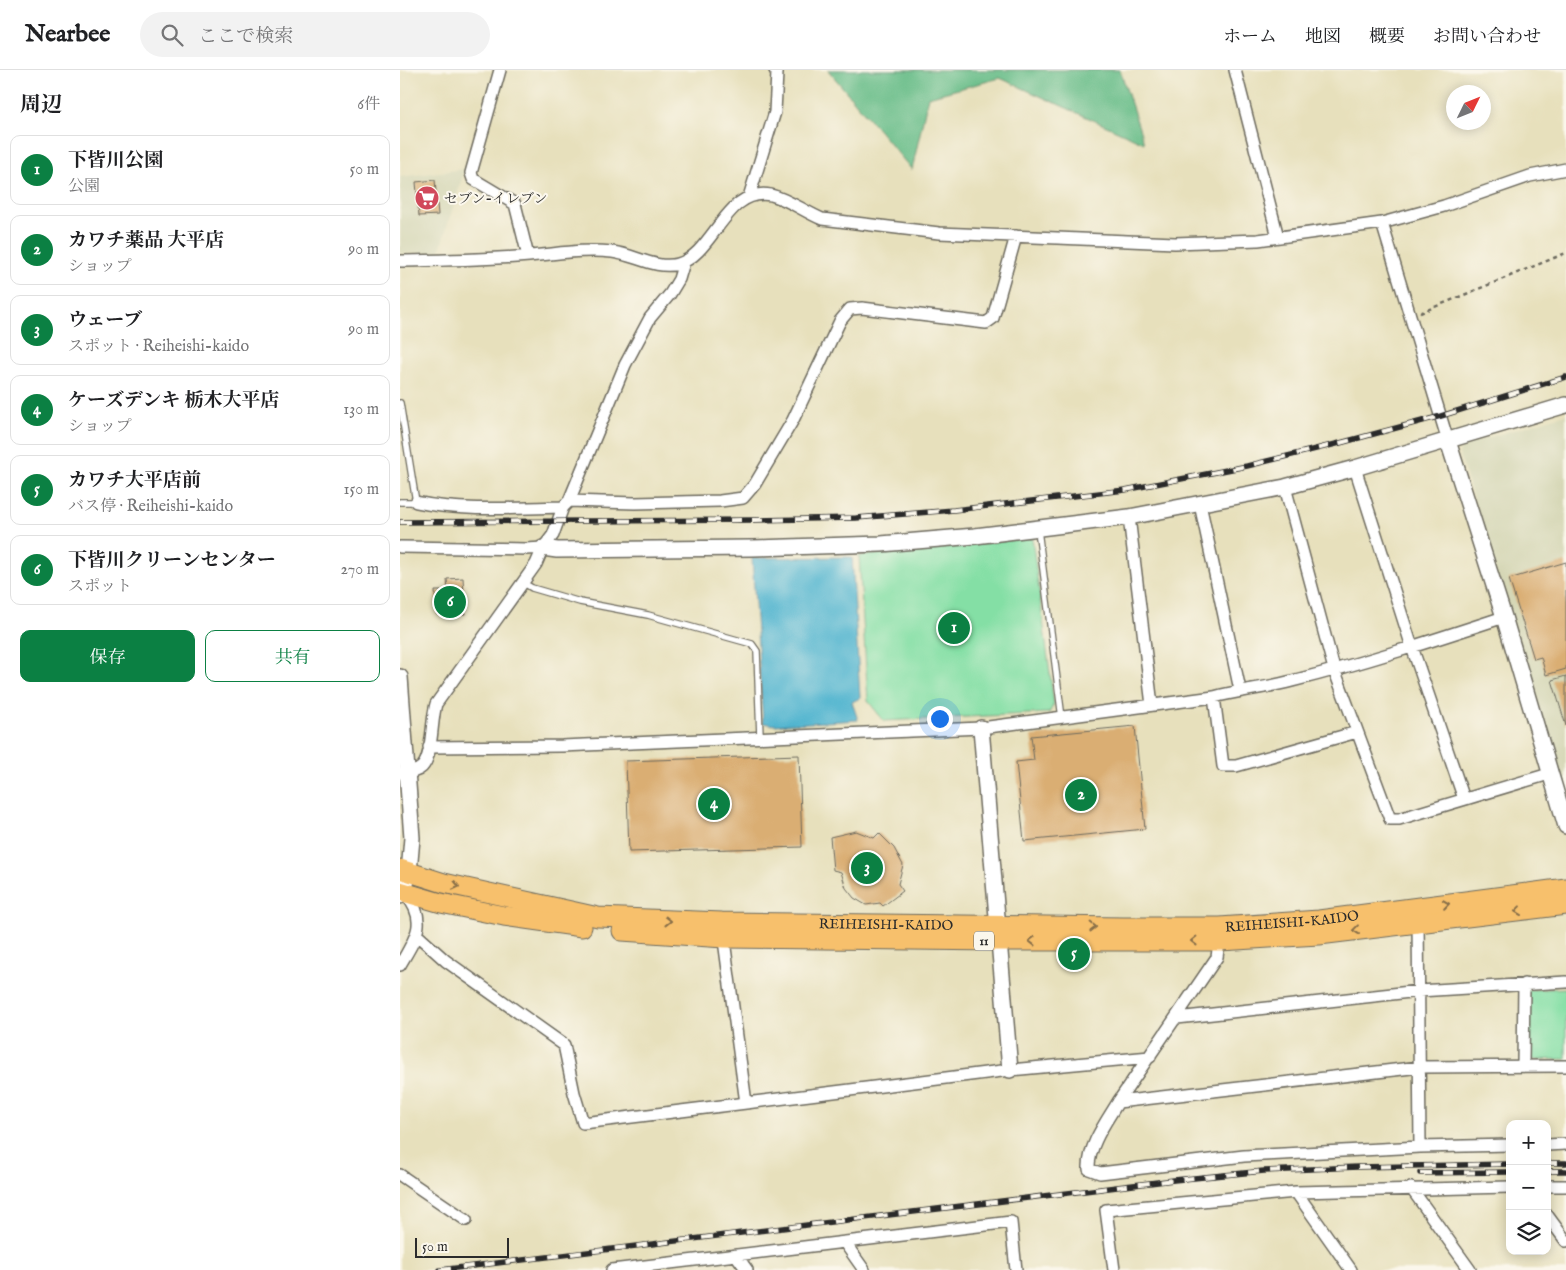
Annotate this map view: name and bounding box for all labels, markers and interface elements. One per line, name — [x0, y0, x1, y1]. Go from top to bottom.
search box — [140, 12, 490, 57]
text: Nearbee — [25, 19, 110, 50]
icon: search — [158, 21, 186, 49]
text: ここで検索 — [198, 25, 293, 49]
text: ホーム — [1223, 26, 1277, 49]
text: 地図 — [1305, 26, 1341, 49]
text: 概要 — [1369, 26, 1405, 49]
text: お問い合わせ — [1433, 26, 1541, 49]
north arrow — [1446, 85, 1491, 130]
text: 周辺 — [20, 92, 62, 119]
text: 6件 — [357, 95, 380, 115]
text: 下皆川公園 — [68, 149, 163, 173]
text: 1 — [34, 160, 40, 180]
text: 50 m — [350, 160, 379, 180]
text: 公園 — [68, 177, 100, 197]
supermarket icon: セブン-イレブン — [414, 185, 440, 211]
place label: セブン-イレブン — [444, 190, 547, 208]
text: カワチ薬品 大平店 — [68, 229, 224, 253]
text: 2 — [33, 240, 41, 260]
text: 90 m — [348, 240, 379, 260]
text: ショップ — [68, 257, 132, 277]
text: ウェーブ — [68, 309, 142, 333]
text: 3 — [34, 320, 40, 340]
text: 90 m — [348, 320, 379, 340]
text: スポット · Reiheishi-kaido — [68, 337, 249, 357]
text: ケーズデンキ 栃木大平店 — [68, 389, 279, 413]
text: 4 — [33, 400, 41, 420]
text: 130 m — [343, 400, 379, 420]
text: ショップ — [68, 417, 132, 437]
text: カワチ大平店前 — [68, 469, 201, 493]
text: 5 — [34, 480, 40, 500]
text: 150 m — [344, 480, 379, 500]
text: バス停 · Reiheishi-kaido — [68, 497, 233, 517]
text: 下皆川クリーンセンター — [68, 549, 276, 573]
text: 6 — [34, 560, 40, 580]
text: 270 m — [340, 560, 379, 580]
text: スポット — [68, 577, 132, 597]
pin: 6 — [434, 583, 466, 621]
pin: 1 — [938, 609, 970, 647]
button: 保存 — [20, 630, 195, 682]
button: 共有 — [205, 630, 380, 682]
your location — [927, 706, 953, 732]
pin: 2 — [1065, 776, 1097, 814]
pin: 4 — [698, 785, 730, 823]
pin: 3 — [851, 849, 883, 887]
one-way arrow — [452, 880, 461, 891]
one-way arrow — [1443, 899, 1451, 910]
one-way arrow — [1513, 905, 1521, 916]
street label: REIHEISHI-KAIDO — [1224, 907, 1360, 937]
one-way arrow — [664, 915, 672, 926]
street label: REIHEISHI-KAIDO — [819, 915, 954, 935]
one-way arrow — [1089, 922, 1097, 932]
one-way arrow — [1352, 924, 1360, 935]
road number: 11 — [974, 931, 994, 950]
pin: 5 — [1058, 935, 1090, 973]
one-way arrow — [1028, 936, 1036, 946]
one-way arrow — [1190, 936, 1198, 946]
map controls — [1506, 1120, 1551, 1255]
button: + — [1506, 1120, 1551, 1165]
button: − — [1506, 1165, 1551, 1210]
button: layers — [1506, 1210, 1551, 1255]
scale bar — [415, 1235, 509, 1258]
text: 50 m — [422, 1238, 448, 1256]

